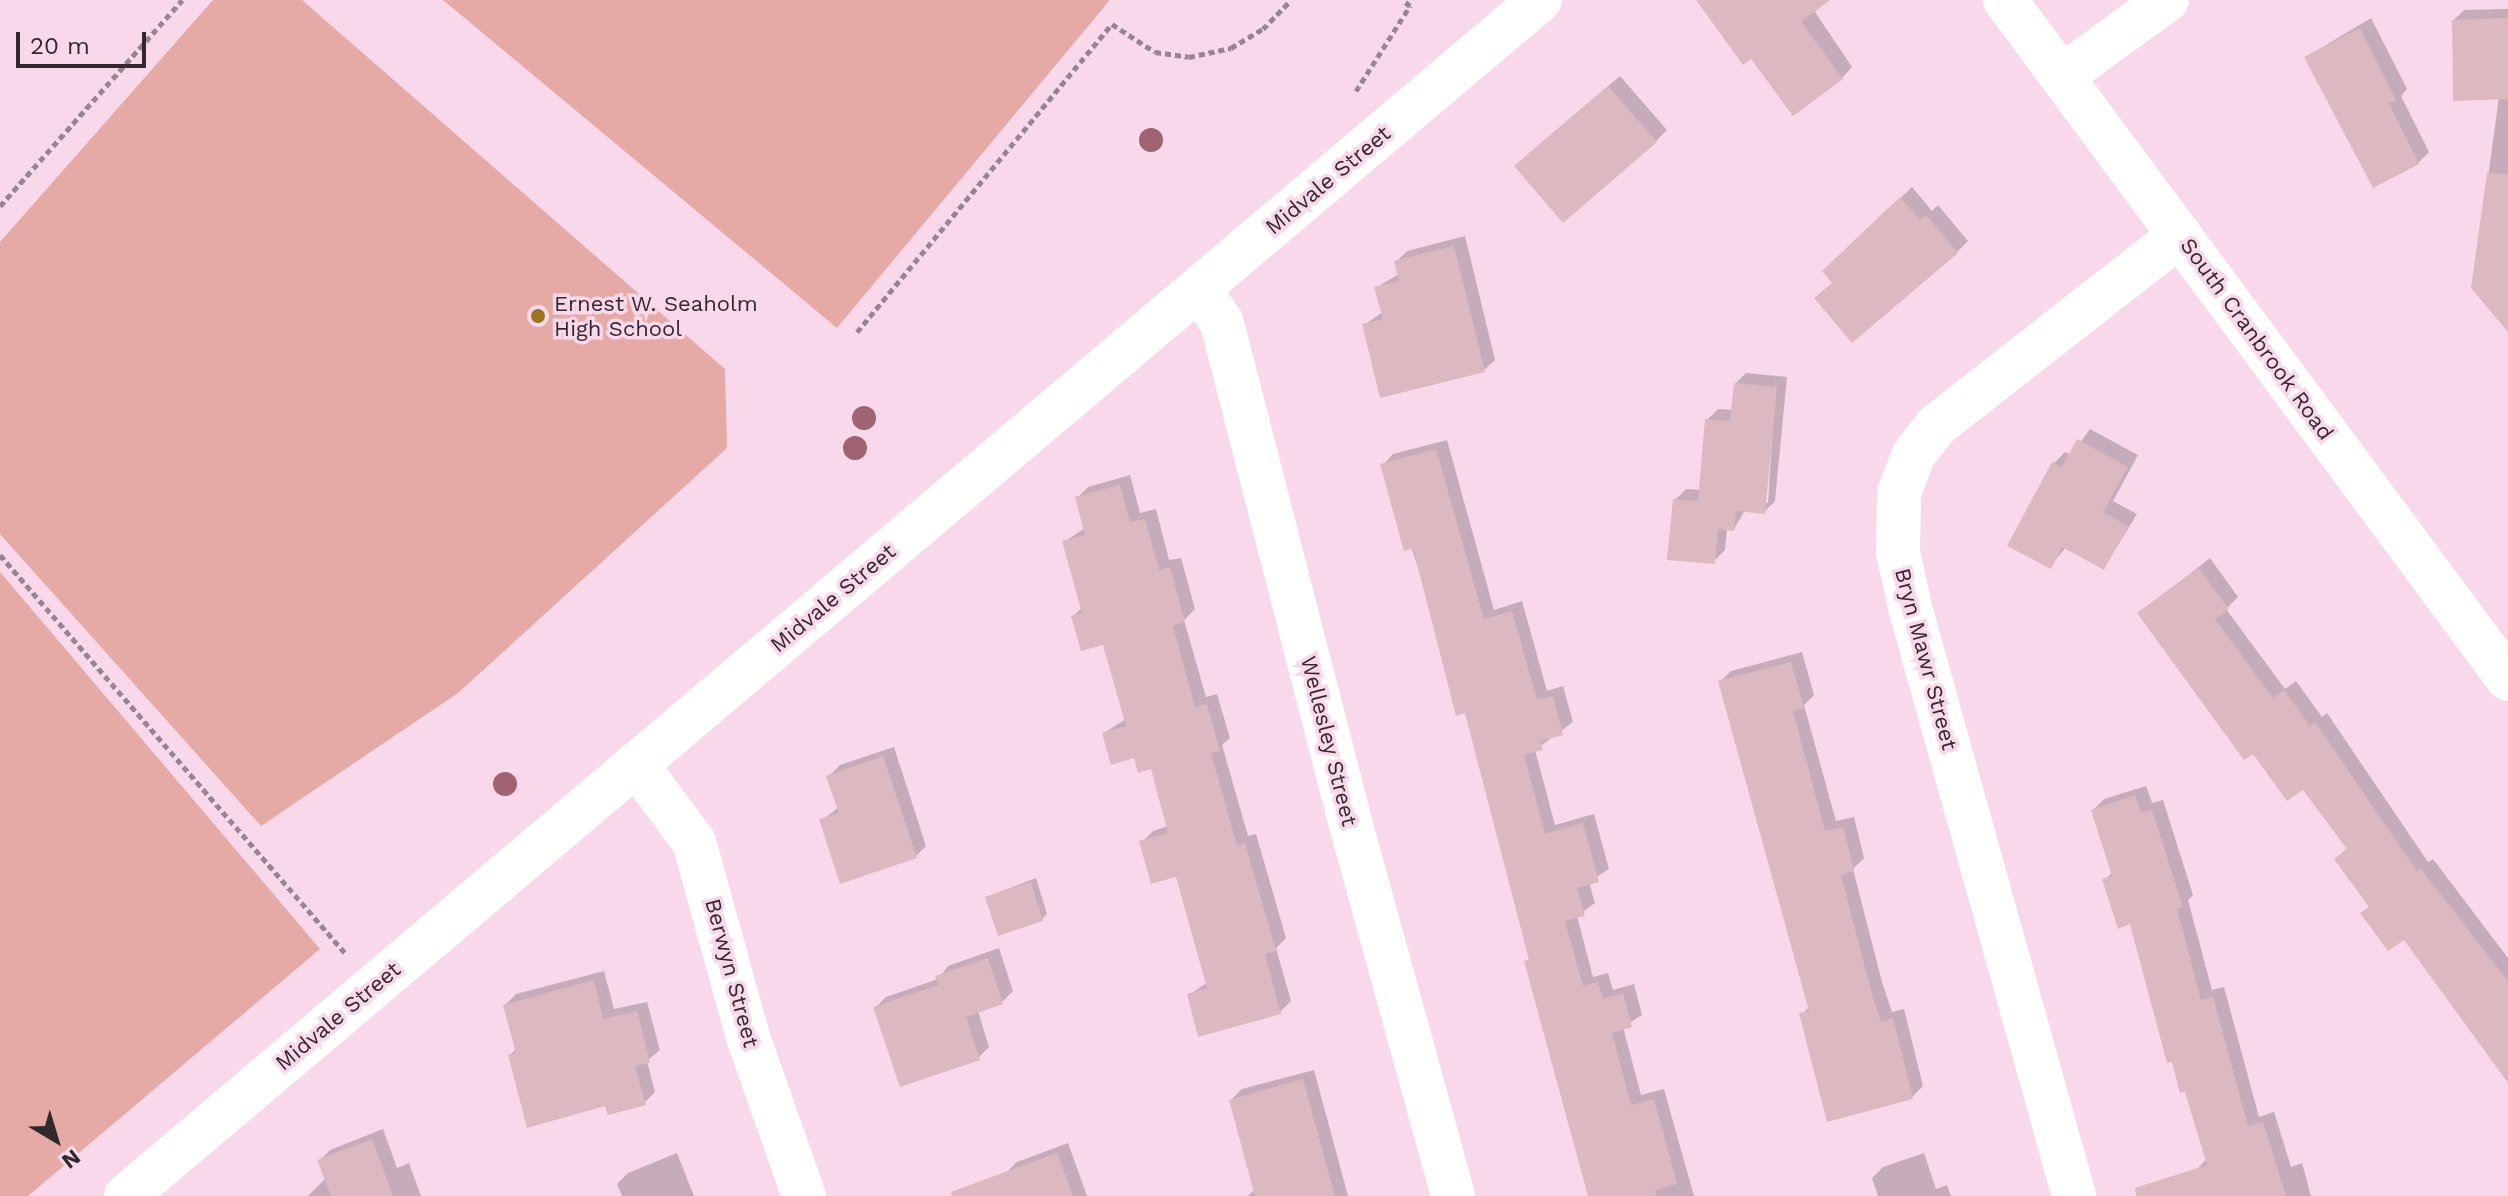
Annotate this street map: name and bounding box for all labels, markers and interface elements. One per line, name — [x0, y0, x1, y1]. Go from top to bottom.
scale bar — [20, 16, 150, 66]
text: 20 m — [30, 32, 90, 60]
street label: Midvale Street — [1260, 120, 1396, 240]
street label: South Cranbrook Road — [2175, 233, 2339, 445]
place label: Ernest W. Seaholm High School — [554, 290, 758, 342]
marker: Ernest W. Seaholm High School — [529, 307, 547, 325]
street label: Midvale Street — [765, 538, 901, 658]
street label: Bryn Mawr Street — [1889, 565, 1963, 753]
street label: Wellesley Street — [1295, 653, 1363, 829]
street label: Berwyn Street — [699, 896, 765, 1050]
street label: Midvale Street — [270, 956, 406, 1076]
north arrow — [16, 1100, 96, 1180]
text: N — [57, 1144, 85, 1174]

